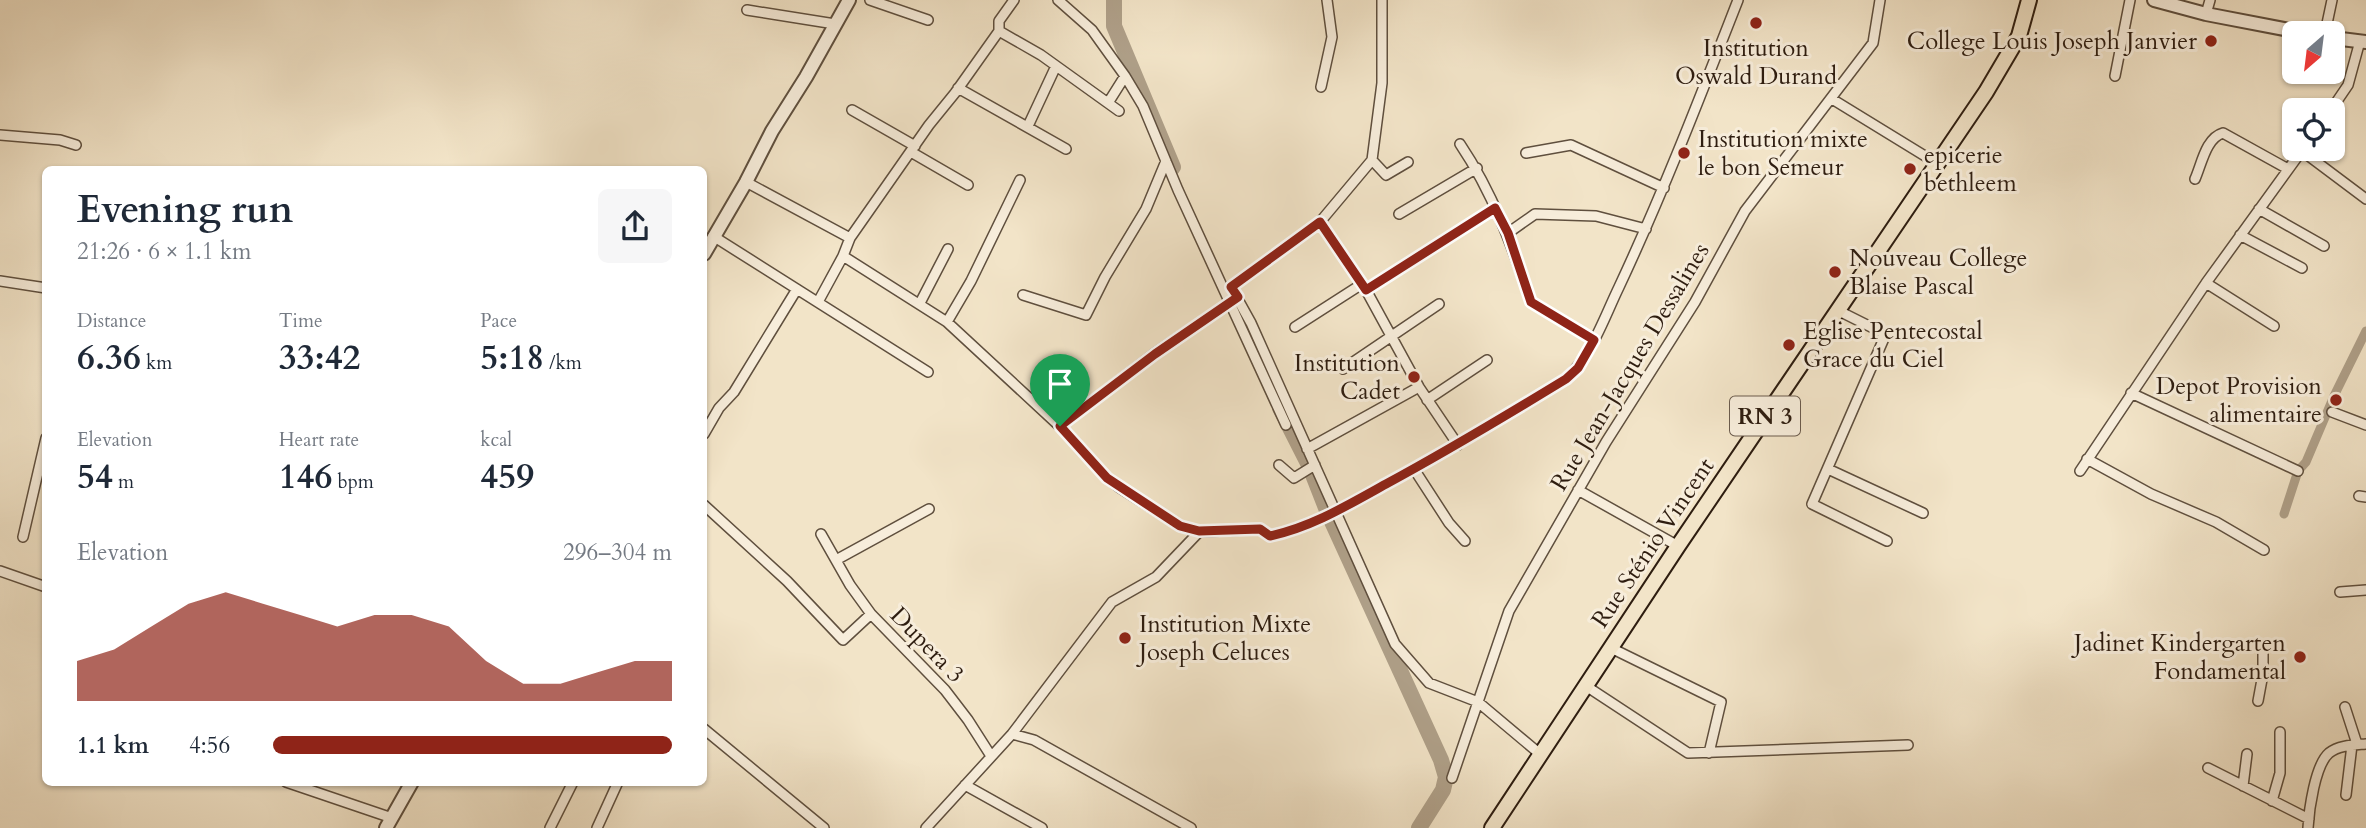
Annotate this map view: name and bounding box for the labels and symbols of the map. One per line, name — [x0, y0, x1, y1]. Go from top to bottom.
marker: Institution Oswald Durand — [1748, 15, 1764, 31]
north arrow — [2282, 21, 2345, 84]
place label: College Louis Joseph Janvier — [1907, 25, 2197, 58]
place label: Institution Oswald Durand — [1675, 32, 1837, 93]
marker: College Louis Joseph Janvier — [2203, 33, 2219, 49]
place label: Institution mixte le bon Semeur — [1698, 123, 1868, 184]
place label: epicerie bethleem — [1924, 139, 2017, 200]
marker: Institution mixte le bon Semeur — [1676, 145, 1692, 161]
marker: epicerie bethleem — [1902, 161, 1918, 177]
street label: Rue Jean-Jacques Dessalines — [1543, 237, 1717, 497]
place label: Nouveau College Blaise Pascal — [1849, 242, 2027, 303]
marker: Nouveau College Blaise Pascal — [1827, 264, 1843, 280]
place label: Eglise Pentecostal Grace du Ciel — [1803, 315, 1983, 376]
marker: Eglise Pentecostal Grace du Ciel — [1781, 337, 1797, 353]
place label: Institution Cadet — [1294, 347, 1400, 408]
pin — [1030, 354, 1090, 426]
marker: Institution Cadet — [1406, 369, 1422, 385]
place label: Depot Provision alimentaire — [2156, 370, 2322, 431]
marker: Depot Provision alimentaire — [2328, 392, 2344, 408]
road number: RN 3 — [1730, 396, 1800, 436]
street label: Rue Sténio Vincent — [1584, 451, 1722, 635]
street label: Dupera 3 — [882, 600, 972, 690]
place label: Institution Mixte Joseph Celuces — [1136, 608, 1311, 669]
place label: Jadinet Kindergarten Fondamental — [2071, 627, 2286, 688]
marker: Institution Mixte Joseph Celuces — [1117, 630, 1133, 646]
marker: Jadinet Kindergarten Fondamental — [2292, 649, 2308, 665]

